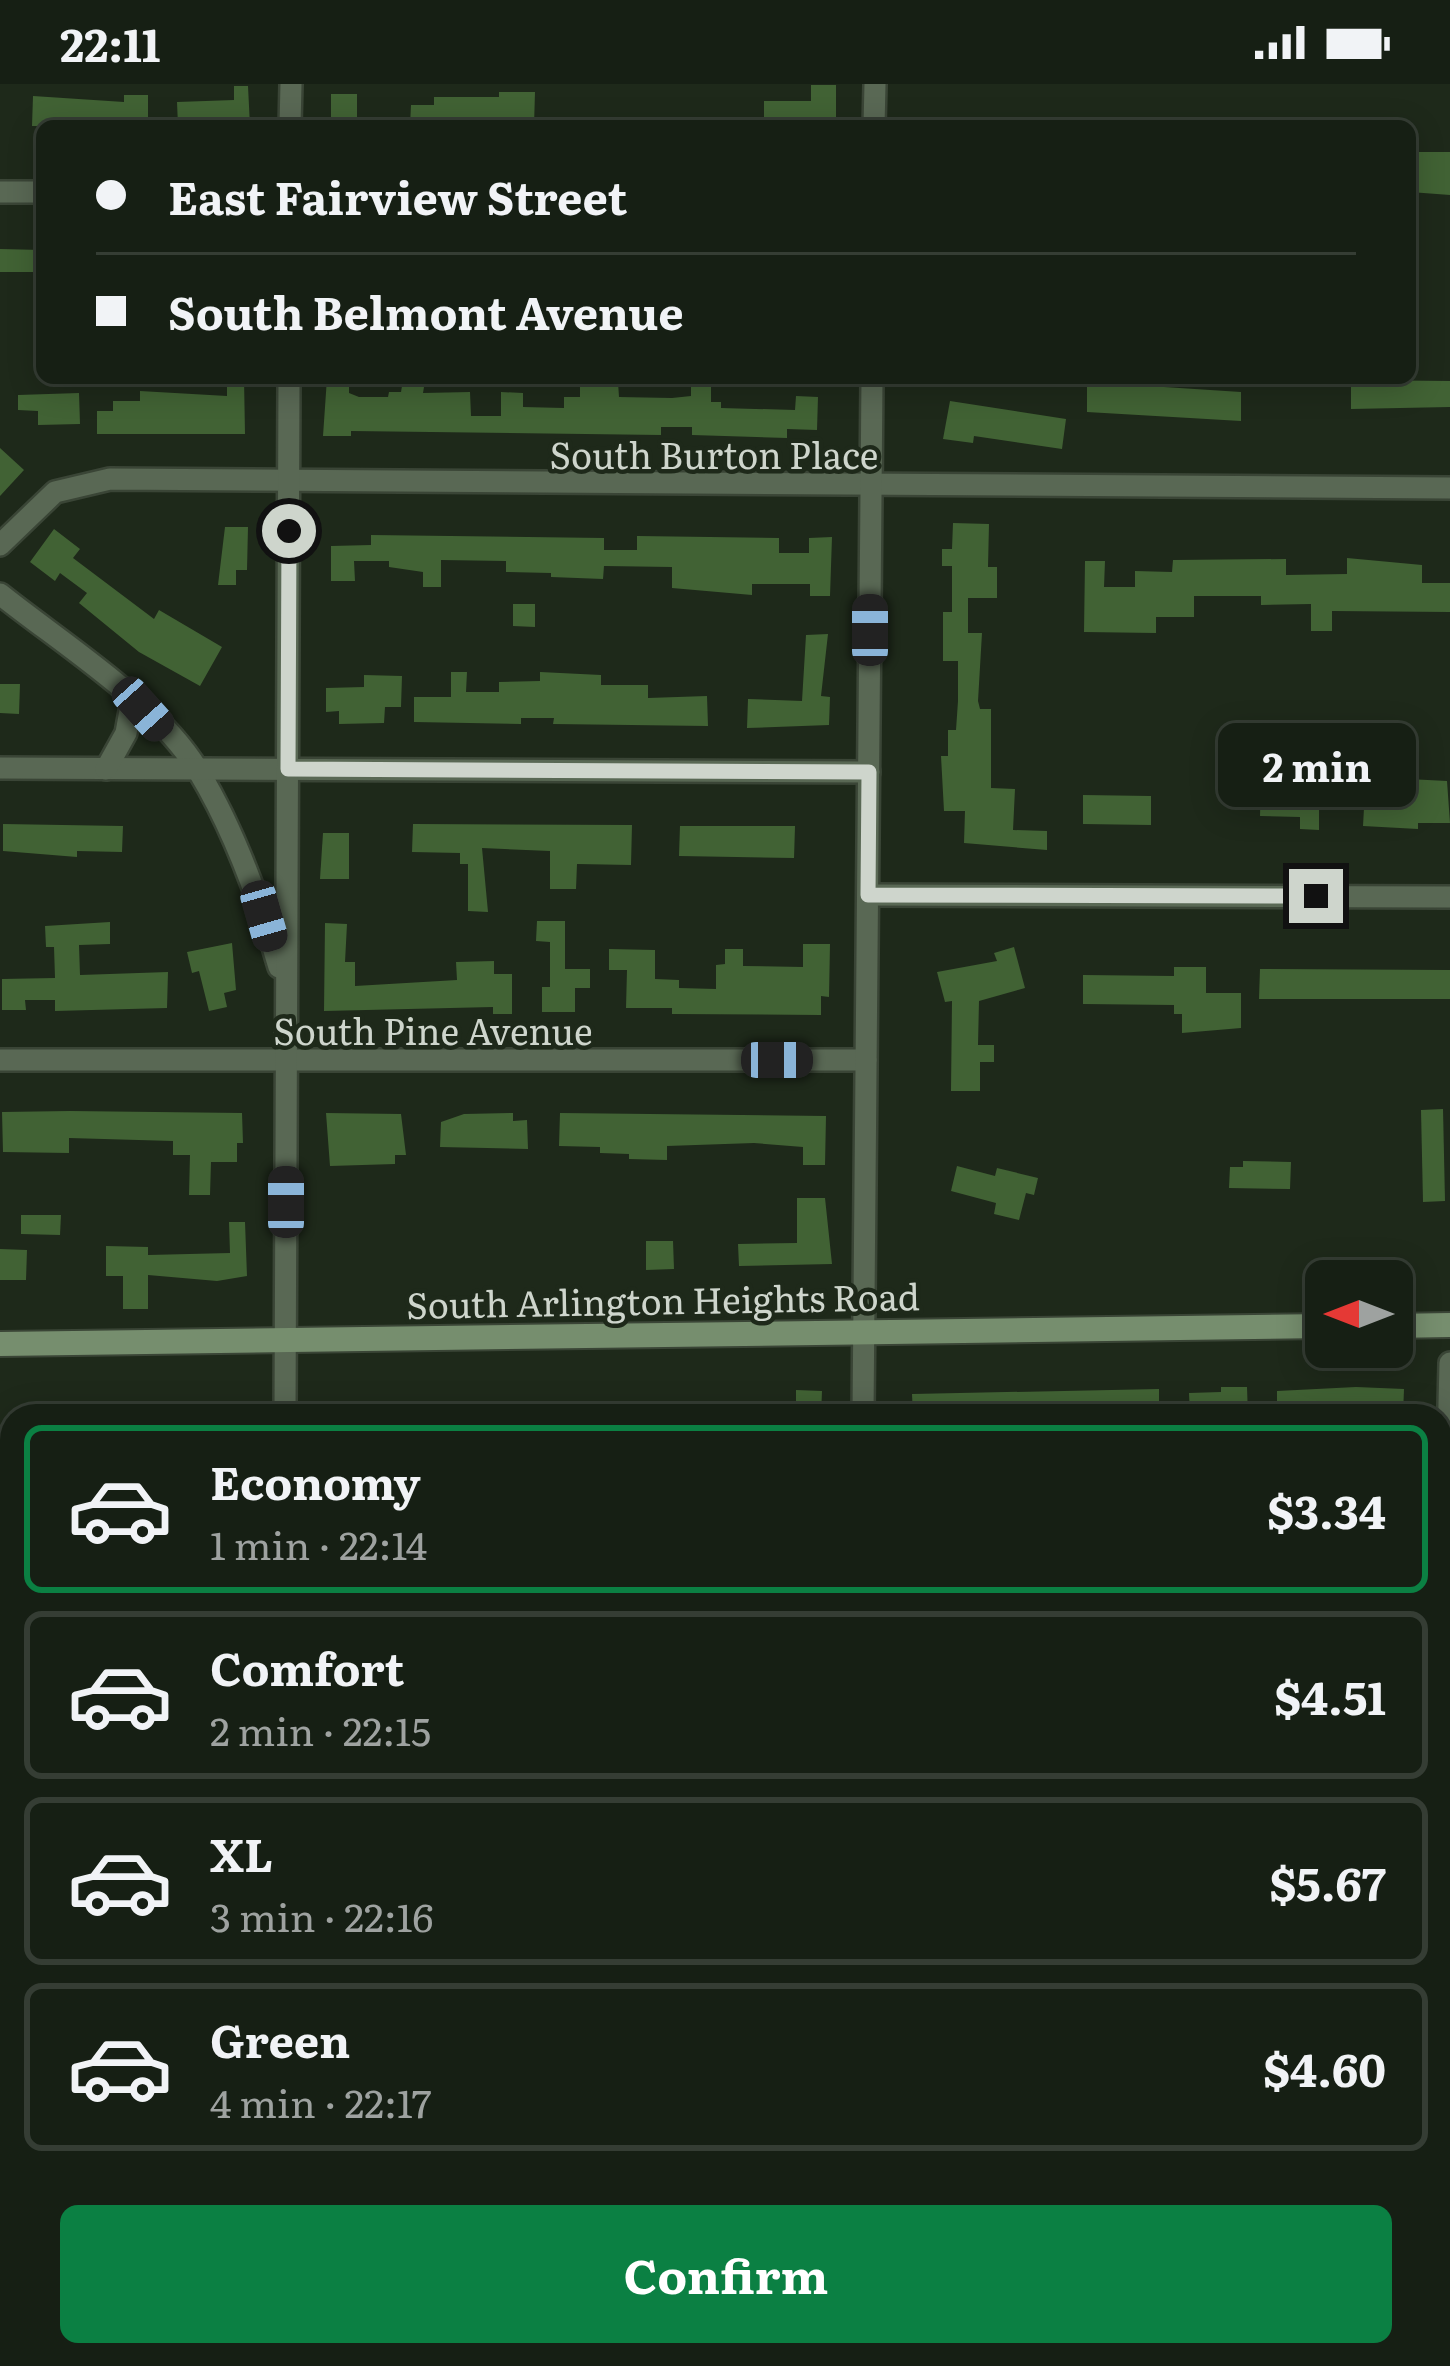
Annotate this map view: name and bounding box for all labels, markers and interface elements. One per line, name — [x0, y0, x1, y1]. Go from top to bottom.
text: 22:11 — [60, 9, 160, 76]
text: East Fairview Street — [168, 162, 627, 229]
text: South Belmont Avenue — [168, 277, 684, 344]
street label: South Burton Place — [550, 427, 878, 480]
route start — [262, 504, 316, 558]
car — [852, 594, 888, 666]
car — [106, 670, 180, 748]
callout: 2 min — [1217, 722, 1415, 806]
text: 2 min — [1263, 736, 1371, 794]
route end — [1289, 869, 1343, 923]
car — [237, 876, 291, 956]
street label: South Pine Avenue — [273, 1003, 593, 1056]
car — [741, 1042, 813, 1078]
car — [268, 1166, 304, 1238]
north arrow — [1305, 1260, 1413, 1368]
map controls — [1305, 1260, 1413, 1368]
street label: South Arlington Heights Road — [406, 1268, 920, 1330]
text: Economy — [210, 1447, 421, 1514]
icon: car — [66, 1455, 174, 1563]
text: $3.34 — [1267, 1476, 1386, 1543]
text: 1 min · 22:14 — [210, 1514, 427, 1572]
text: Comfort — [210, 1633, 404, 1700]
icon: car — [66, 1641, 174, 1749]
text: $4.51 — [1274, 1662, 1386, 1729]
text: 2 min · 22:15 — [210, 1700, 431, 1758]
text: XL — [210, 1819, 273, 1886]
icon: car — [66, 1827, 174, 1935]
text: $5.67 — [1269, 1848, 1386, 1915]
text: 3 min · 22:16 — [210, 1886, 434, 1944]
text: Green — [210, 2005, 350, 2072]
icon: car — [66, 2013, 174, 2121]
text: $4.60 — [1263, 2034, 1386, 2101]
text: 4 min · 22:17 — [210, 2072, 432, 2130]
button: Confirm — [60, 2205, 1392, 2343]

